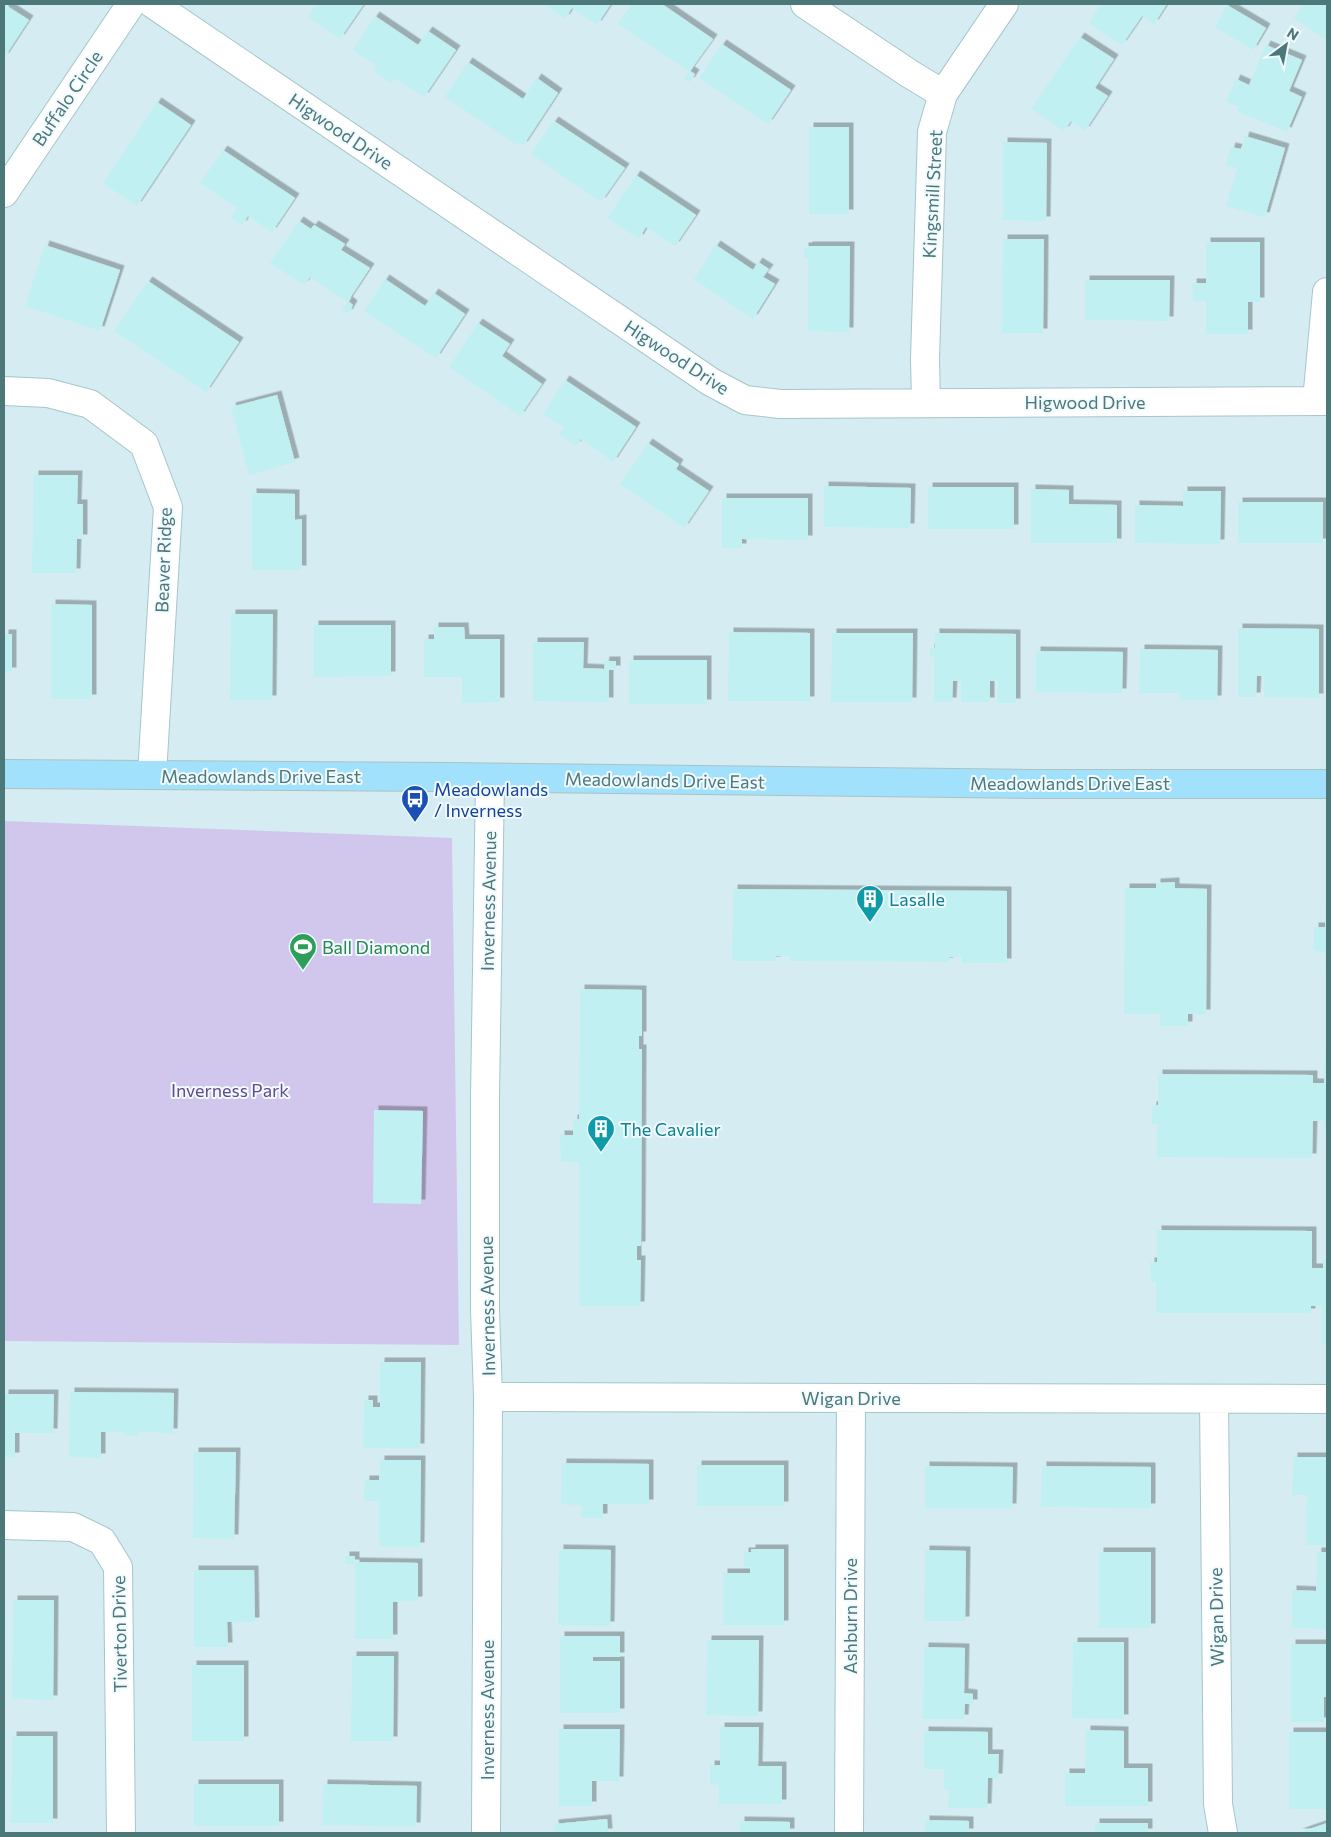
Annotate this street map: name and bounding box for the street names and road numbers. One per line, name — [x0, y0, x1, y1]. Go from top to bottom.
street label: Buffalo Circle — [27, 46, 107, 150]
street label: Higwood Drive — [285, 88, 397, 174]
street label: Kingsmill Street — [918, 129, 946, 259]
street label: Higwood Drive — [620, 315, 734, 399]
street label: Higwood Drive — [1025, 391, 1145, 413]
street label: Beaver Ridge — [150, 507, 176, 613]
street label: Meadowlands Drive East — [161, 765, 361, 787]
street label: Meadowlands Drive East — [565, 767, 765, 793]
street label: Meadowlands Drive East — [970, 772, 1170, 794]
street label: Inverness Avenue — [476, 831, 500, 971]
street label: Inverness Avenue — [475, 1236, 499, 1376]
street label: Wigan Drive — [801, 1387, 901, 1409]
street label: Ashburn Drive — [839, 1558, 861, 1674]
street label: Wigan Drive — [1204, 1567, 1228, 1667]
street label: Tiverton Drive — [107, 1575, 131, 1693]
street label: Inverness Avenue — [476, 1640, 498, 1780]

